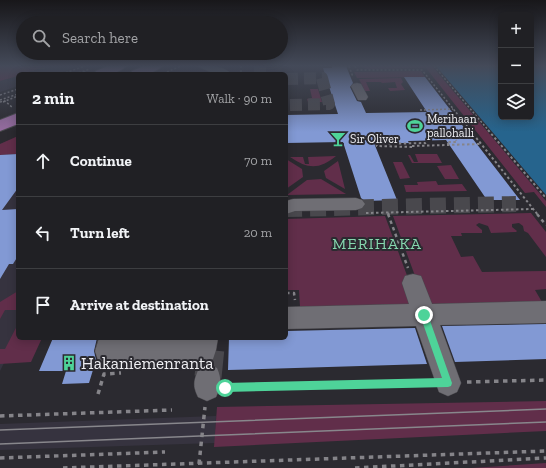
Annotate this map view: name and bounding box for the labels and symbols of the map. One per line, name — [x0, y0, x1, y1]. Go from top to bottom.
place label: Merihaan pallohalli — [427, 112, 477, 140]
sports icon: Merihaan pallohalli — [406, 117, 424, 135]
bar icon: Sir Oliver — [329, 130, 347, 148]
place label: Sir Oliver — [350, 132, 399, 146]
district label: MERIHAKA — [332, 234, 422, 253]
route end — [415, 306, 433, 324]
place label: Hakaniemenranta — [81, 353, 213, 373]
building icon: Hakaniemenranta — [60, 354, 78, 372]
route start — [216, 379, 234, 397]

